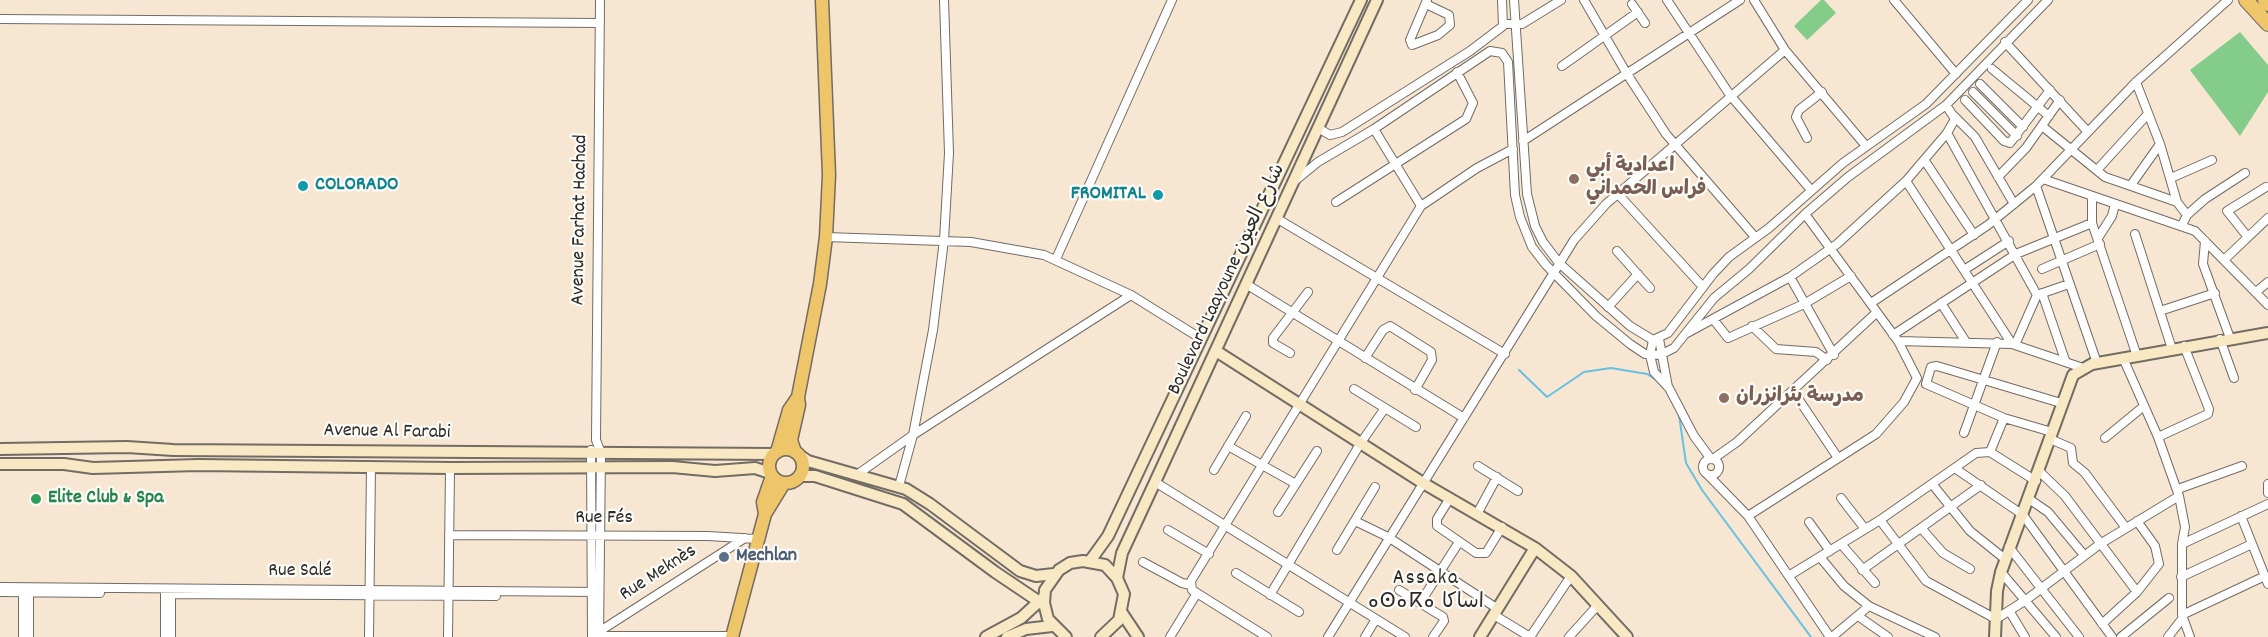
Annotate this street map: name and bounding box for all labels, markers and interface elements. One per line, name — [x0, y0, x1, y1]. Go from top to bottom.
street label: Avenue Farhat Hachad — [568, 134, 594, 306]
place label: اعدادية أبي فراس الحمداني — [1586, 156, 1706, 203]
street label: Boulevard Laayoune شارع العيون — [1164, 161, 1292, 399]
marker: اعدادية أبي فراس الحمداني — [1567, 172, 1581, 186]
place label: COLORADO — [315, 174, 398, 198]
marker: COLORADO — [296, 179, 310, 193]
place label: FROMITAL — [1071, 183, 1146, 207]
marker: FROMITAL — [1151, 188, 1165, 202]
place label: مدرسة بئرانزران — [1736, 386, 1864, 410]
marker: مدرسة بئرانزران — [1717, 391, 1731, 405]
street label: Avenue Al Farabi — [323, 420, 451, 446]
place label: Elite Club & Spa — [48, 487, 164, 511]
marker: Elite Club & Spa — [29, 492, 43, 506]
street label: Rue Fés — [575, 507, 633, 531]
street label: Rue Meknès — [616, 540, 702, 608]
place label: Mechlan — [736, 545, 797, 569]
marker: Mechlan — [717, 550, 731, 564]
street label: Rue Salé — [268, 560, 332, 584]
district label: Assaka ⴰⵙⴰⴽⴰ اساكا — [1373, 567, 1479, 617]

